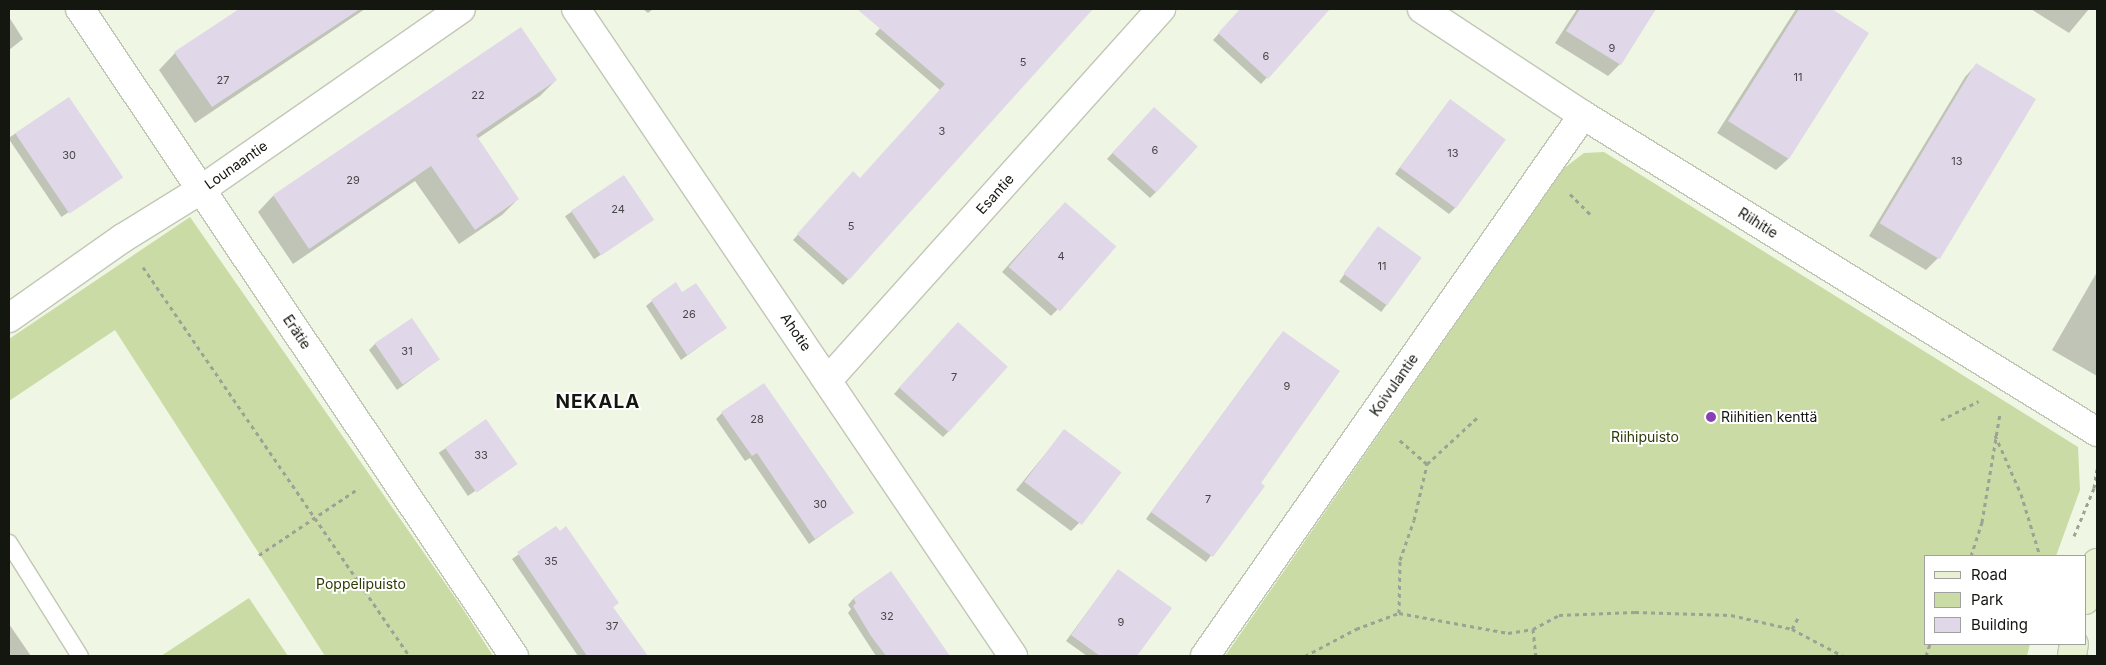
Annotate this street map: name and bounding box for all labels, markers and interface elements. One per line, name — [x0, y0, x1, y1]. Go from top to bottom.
house number: 9 — [1609, 41, 1615, 55]
house number: 6 — [1263, 49, 1269, 63]
house number: 5 — [1020, 55, 1026, 69]
house number: 11 — [1794, 70, 1802, 84]
house number: 27 — [217, 73, 229, 87]
house number: 22 — [471, 88, 485, 102]
house number: 3 — [939, 124, 945, 138]
street label: Lounaantie — [201, 137, 271, 193]
house number: 6 — [1152, 143, 1158, 157]
house number: 13 — [1447, 146, 1459, 160]
house number: 30 — [62, 148, 76, 162]
house number: 13 — [1951, 154, 1963, 168]
street label: Esantie — [973, 171, 1017, 217]
house number: 29 — [346, 173, 360, 187]
house number: 24 — [611, 202, 625, 216]
street label: Riihitie — [1735, 204, 1781, 242]
house number: 5 — [848, 219, 854, 233]
house number: 4 — [1057, 249, 1065, 263]
house number: 11 — [1378, 259, 1386, 273]
house number: 26 — [682, 307, 696, 321]
street label: Ahotie — [777, 310, 815, 354]
street label: Erätie — [280, 312, 314, 352]
house number: 31 — [401, 344, 413, 358]
street label: Koivulantie — [1366, 351, 1422, 419]
house number: 7 — [951, 370, 957, 384]
house number: 9 — [1284, 379, 1290, 393]
district label: NEKALA — [555, 391, 641, 413]
place label: Riihitien kenttä — [1721, 409, 1817, 425]
marker: Riihitien kenttä — [1705, 411, 1717, 423]
house number: 28 — [750, 412, 764, 426]
park label: Riihipuisto — [1611, 429, 1679, 445]
house number: 33 — [474, 448, 488, 462]
house number: 7 — [1205, 492, 1211, 506]
house number: 30 — [813, 497, 827, 511]
house number: 35 — [544, 554, 558, 568]
legend — [1924, 555, 2086, 645]
text: Road — [1971, 565, 2007, 584]
park label: Poppelipuisto — [316, 576, 406, 592]
text: Park — [1971, 590, 2003, 609]
house number: 32 — [880, 609, 894, 623]
house number: 9 — [1118, 615, 1124, 629]
text: Building — [1971, 615, 2028, 634]
house number: 37 — [605, 619, 619, 633]

